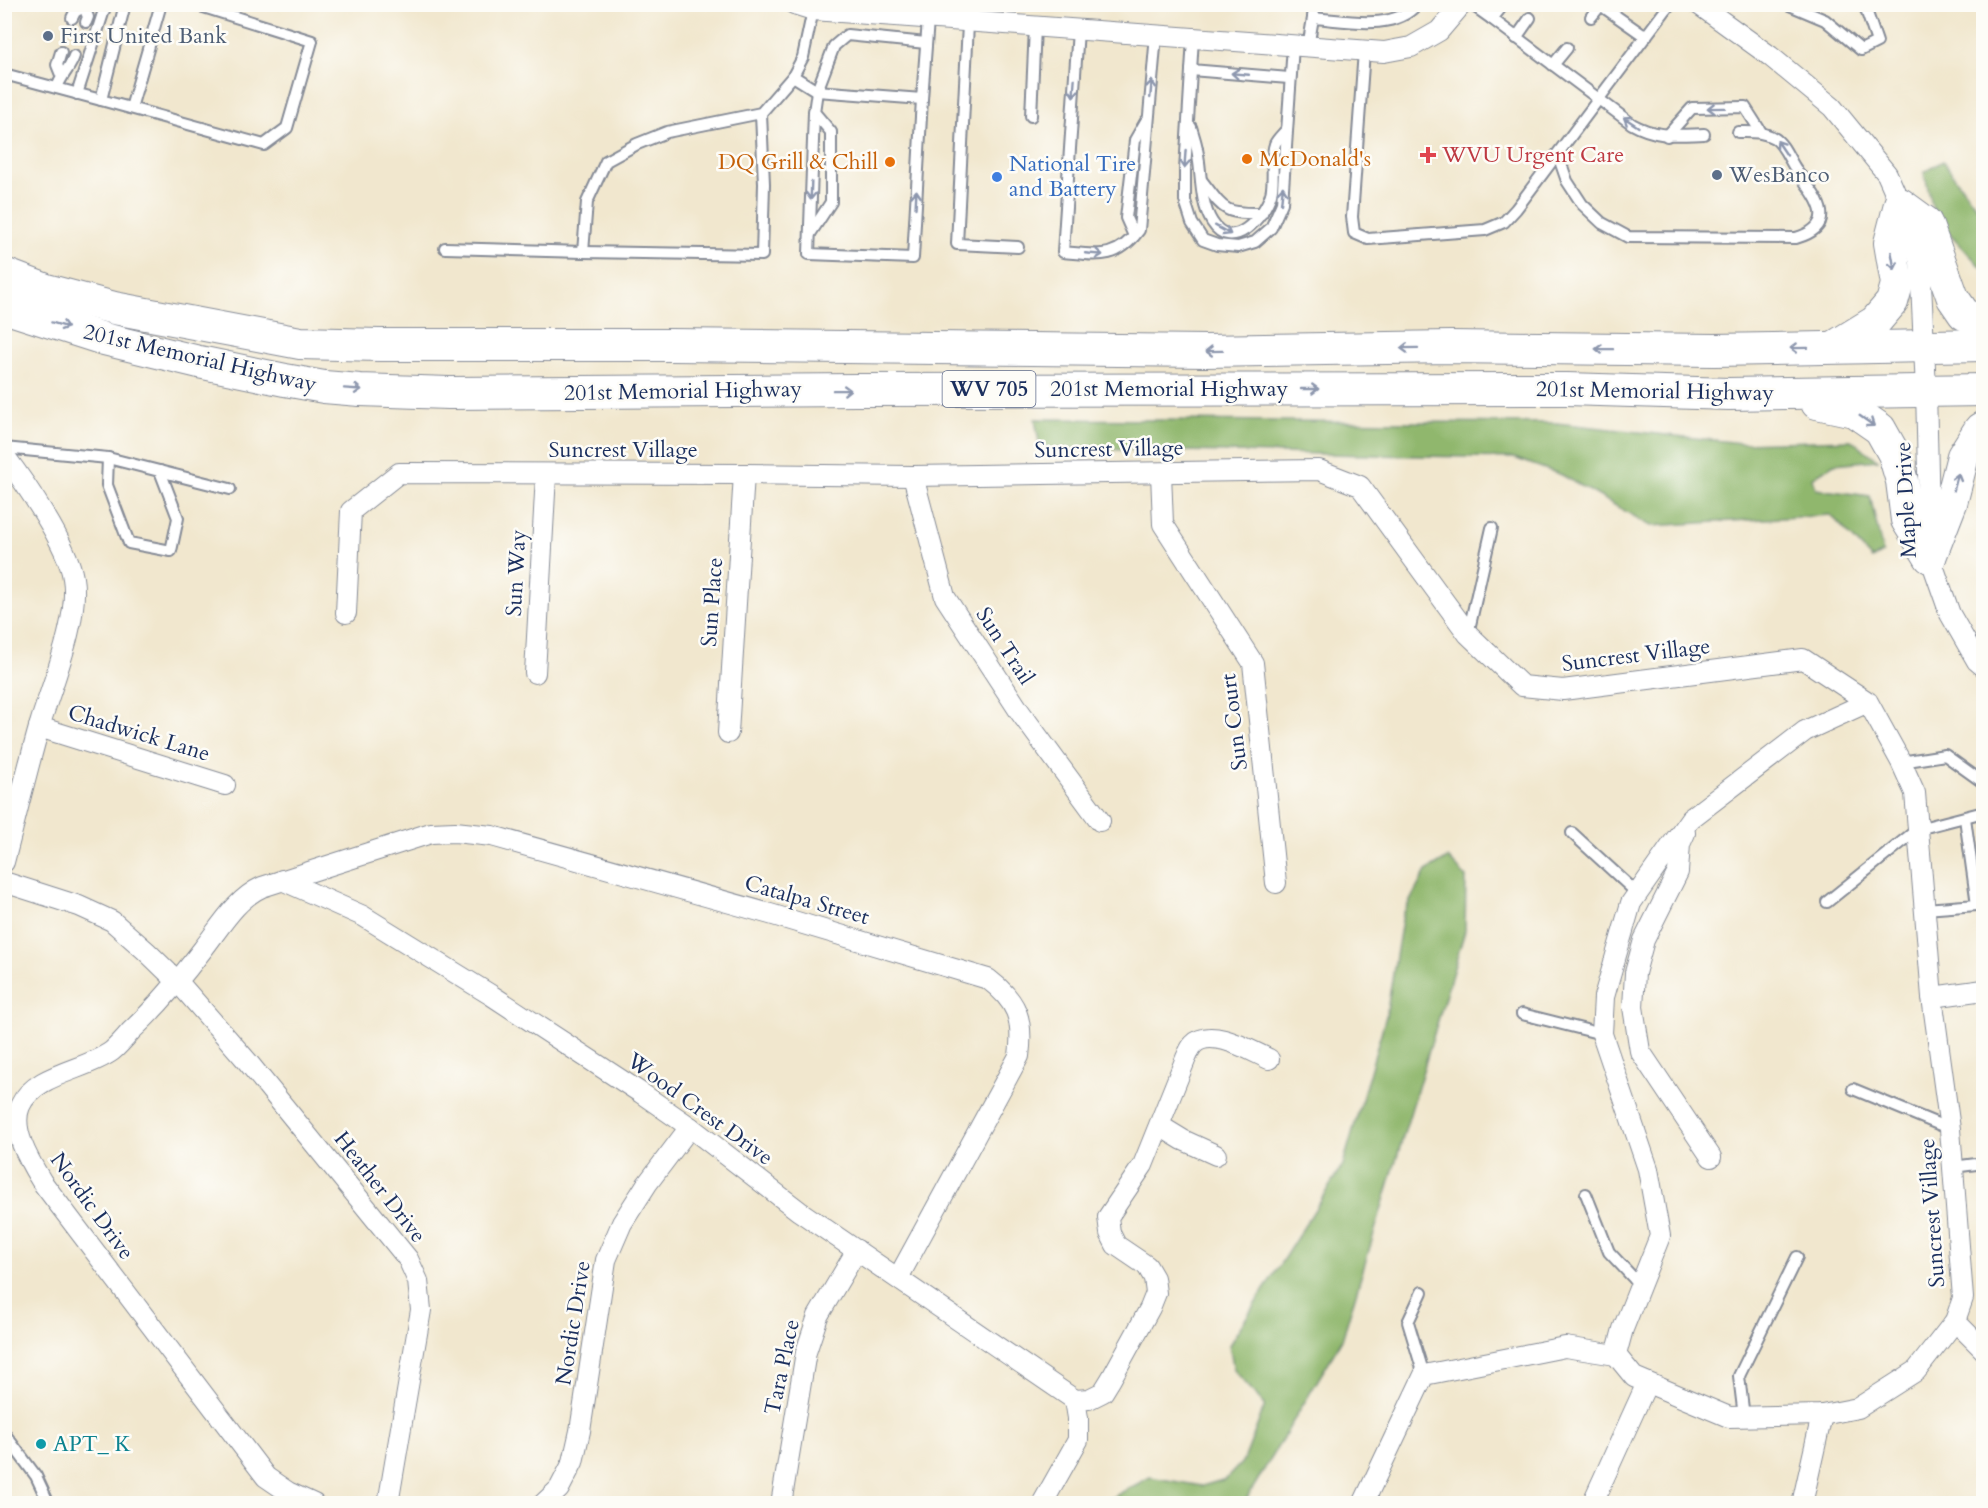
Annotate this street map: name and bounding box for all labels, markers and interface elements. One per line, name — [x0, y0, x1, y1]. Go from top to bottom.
place label: First United Bank — [60, 21, 227, 51]
marker: First United Bank — [41, 29, 55, 43]
one-way arrow — [1231, 68, 1251, 79]
one-way arrow — [1068, 78, 1079, 98]
one-way arrow — [1146, 80, 1157, 100]
one-way arrow — [1706, 102, 1726, 114]
one-way arrow — [1622, 116, 1639, 129]
place label: WVU Urgent Care — [1441, 140, 1624, 170]
one-way arrow — [1776, 140, 1788, 157]
place label: McDonald's — [1259, 144, 1371, 174]
marker: WVU Urgent Care — [1419, 146, 1437, 164]
place label: DQ Grill & Chill — [718, 147, 878, 177]
one-way arrow — [1180, 148, 1191, 168]
place label: National Tire and Battery — [1009, 149, 1136, 204]
marker: McDonald's — [1240, 152, 1254, 166]
marker: DQ Grill & Chill — [883, 155, 897, 169]
place label: WesBanco — [1728, 160, 1830, 190]
marker: WesBanco — [1710, 168, 1724, 182]
marker: National Tire and Battery — [990, 170, 1004, 184]
one-way arrow — [805, 181, 817, 201]
one-way arrow — [1277, 186, 1288, 205]
one-way arrow — [911, 190, 922, 210]
one-way arrow — [1215, 224, 1232, 236]
one-way arrow — [1084, 249, 1103, 260]
one-way arrow — [1888, 250, 1899, 270]
street label: 201st Memorial Highway — [81, 317, 320, 399]
one-way arrow — [50, 320, 69, 331]
one-way arrow — [1400, 342, 1420, 354]
one-way arrow — [1790, 342, 1810, 354]
one-way arrow — [1595, 343, 1615, 355]
one-way arrow — [1205, 345, 1225, 357]
road number: WV 705 — [942, 371, 1036, 407]
street label: 201st Memorial Highway — [564, 374, 803, 408]
street label: 201st Memorial Highway — [1050, 374, 1288, 404]
street label: 201st Memorial Highway — [1536, 374, 1775, 408]
one-way arrow — [1299, 383, 1319, 395]
one-way arrow — [342, 384, 362, 395]
one-way arrow — [831, 384, 851, 396]
one-way arrow — [1859, 415, 1875, 427]
street label: Suncrest Village — [1034, 433, 1184, 465]
street label: Suncrest Village — [548, 435, 698, 465]
street label: Maple Drive — [1888, 441, 1924, 559]
one-way arrow — [1951, 473, 1963, 492]
street label: Sun Way — [499, 528, 533, 617]
street label: Sun Place — [694, 556, 730, 648]
street label: Sun Trail — [969, 601, 1041, 691]
street label: Suncrest Village — [1560, 631, 1712, 679]
street label: Sun Court — [1213, 672, 1255, 772]
street label: Chadwick Lane — [64, 697, 214, 769]
street label: Catalpa Street — [741, 868, 873, 932]
street label: Wood Crest Drive — [620, 1045, 779, 1172]
street label: Heather Drive — [327, 1125, 433, 1249]
street label: Suncrest Village — [1912, 1138, 1952, 1288]
street label: Nordic Drive — [43, 1146, 141, 1266]
street label: Nordic Drive — [548, 1259, 598, 1387]
street label: Tara Place — [757, 1316, 807, 1418]
place label: APT_ K — [53, 1429, 132, 1459]
marker: APT_ K — [34, 1437, 48, 1451]

